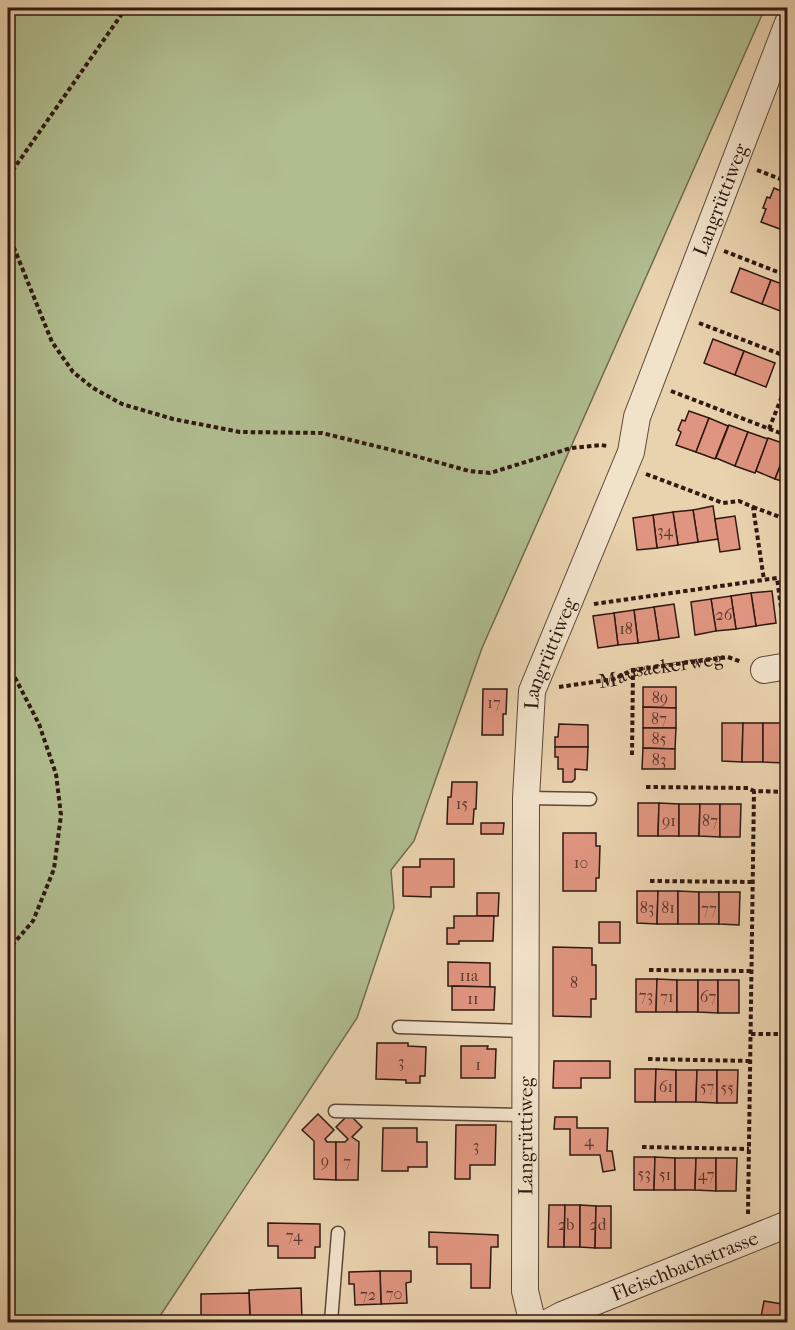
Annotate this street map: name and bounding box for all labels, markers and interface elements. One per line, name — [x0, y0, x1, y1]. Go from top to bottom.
street label: Langrüttiweg — [689, 140, 753, 259]
house number: 34 — [657, 521, 674, 540]
street label: Langrüttiweg — [520, 594, 582, 710]
house number: 26 — [716, 605, 733, 624]
house number: 18 — [619, 619, 633, 638]
street label: Mausackerweg — [597, 647, 725, 693]
house number: 89 — [652, 688, 668, 707]
house number: 17 — [487, 693, 501, 712]
house number: 87 — [651, 709, 667, 728]
house number: 85 — [652, 729, 667, 748]
house number: 83 — [652, 750, 666, 769]
house number: 15 — [456, 794, 468, 813]
house number: 91 — [662, 811, 676, 830]
house number: 87 — [702, 811, 718, 830]
house number: 10 — [574, 853, 588, 872]
house number: 83 — [640, 898, 654, 917]
house number: 81 — [661, 898, 675, 917]
house number: 77 — [701, 899, 717, 918]
house number: 11a — [460, 966, 479, 985]
house number: 8 — [570, 973, 578, 992]
house number: 73 — [639, 986, 653, 1005]
house number: 71 — [660, 987, 674, 1006]
house number: 67 — [700, 987, 716, 1006]
house number: 11 — [467, 989, 479, 1008]
house number: 3 — [398, 1052, 404, 1071]
house number: 1 — [475, 1055, 481, 1074]
street label: Langrüttiweg — [514, 1076, 537, 1195]
house number: 61 — [659, 1077, 673, 1096]
house number: 57 — [700, 1077, 715, 1096]
house number: 55 — [720, 1078, 734, 1097]
house number: 4 — [584, 1131, 594, 1150]
house number: 3 — [473, 1136, 479, 1155]
house number: 9 — [321, 1151, 329, 1170]
house number: 7 — [343, 1152, 351, 1171]
house number: 53 — [637, 1164, 651, 1183]
house number: 51 — [659, 1165, 671, 1184]
house number: 47 — [698, 1165, 715, 1184]
house number: 2b — [558, 1215, 574, 1234]
house number: 2d — [590, 1215, 607, 1234]
house number: 74 — [286, 1226, 303, 1245]
street label: Fleischbachstrasse — [608, 1226, 762, 1306]
house number: 70 — [386, 1284, 402, 1303]
house number: 72 — [360, 1285, 376, 1304]

